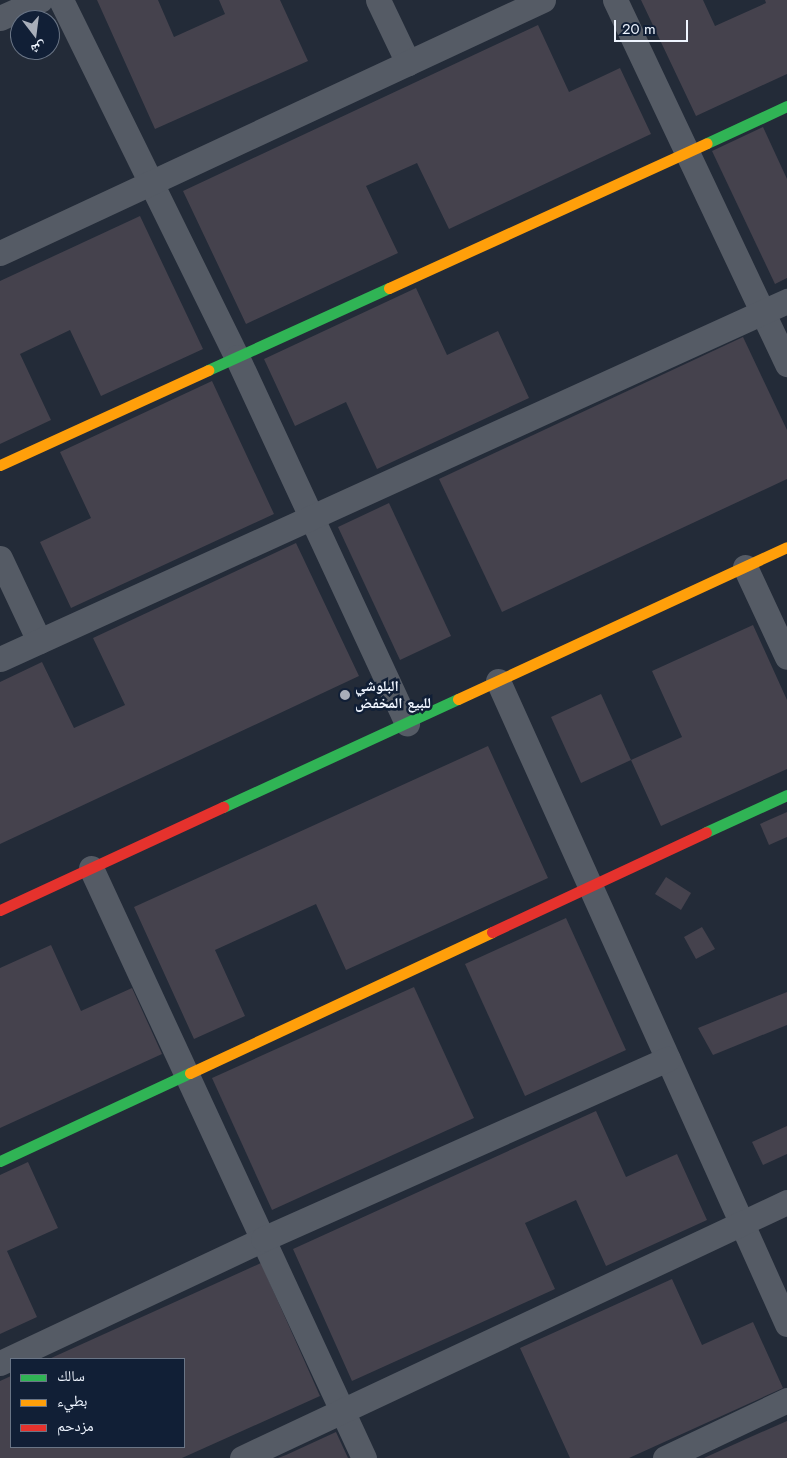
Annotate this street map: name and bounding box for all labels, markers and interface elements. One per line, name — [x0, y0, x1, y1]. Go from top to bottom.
north arrow — [10, 10, 60, 60]
scale bar — [617, 10, 691, 42]
text: 20 m — [622, 18, 656, 40]
text: ش — [29, 37, 48, 60]
place label: البلوشي للبيع المخفض — [355, 677, 431, 712]
marker: البلوشي للبيع المخفض — [339, 689, 351, 701]
legend — [10, 1358, 185, 1448]
text: سالك — [57, 1365, 85, 1387]
text: بطيء — [57, 1390, 87, 1412]
text: مزدحم — [57, 1415, 94, 1437]

